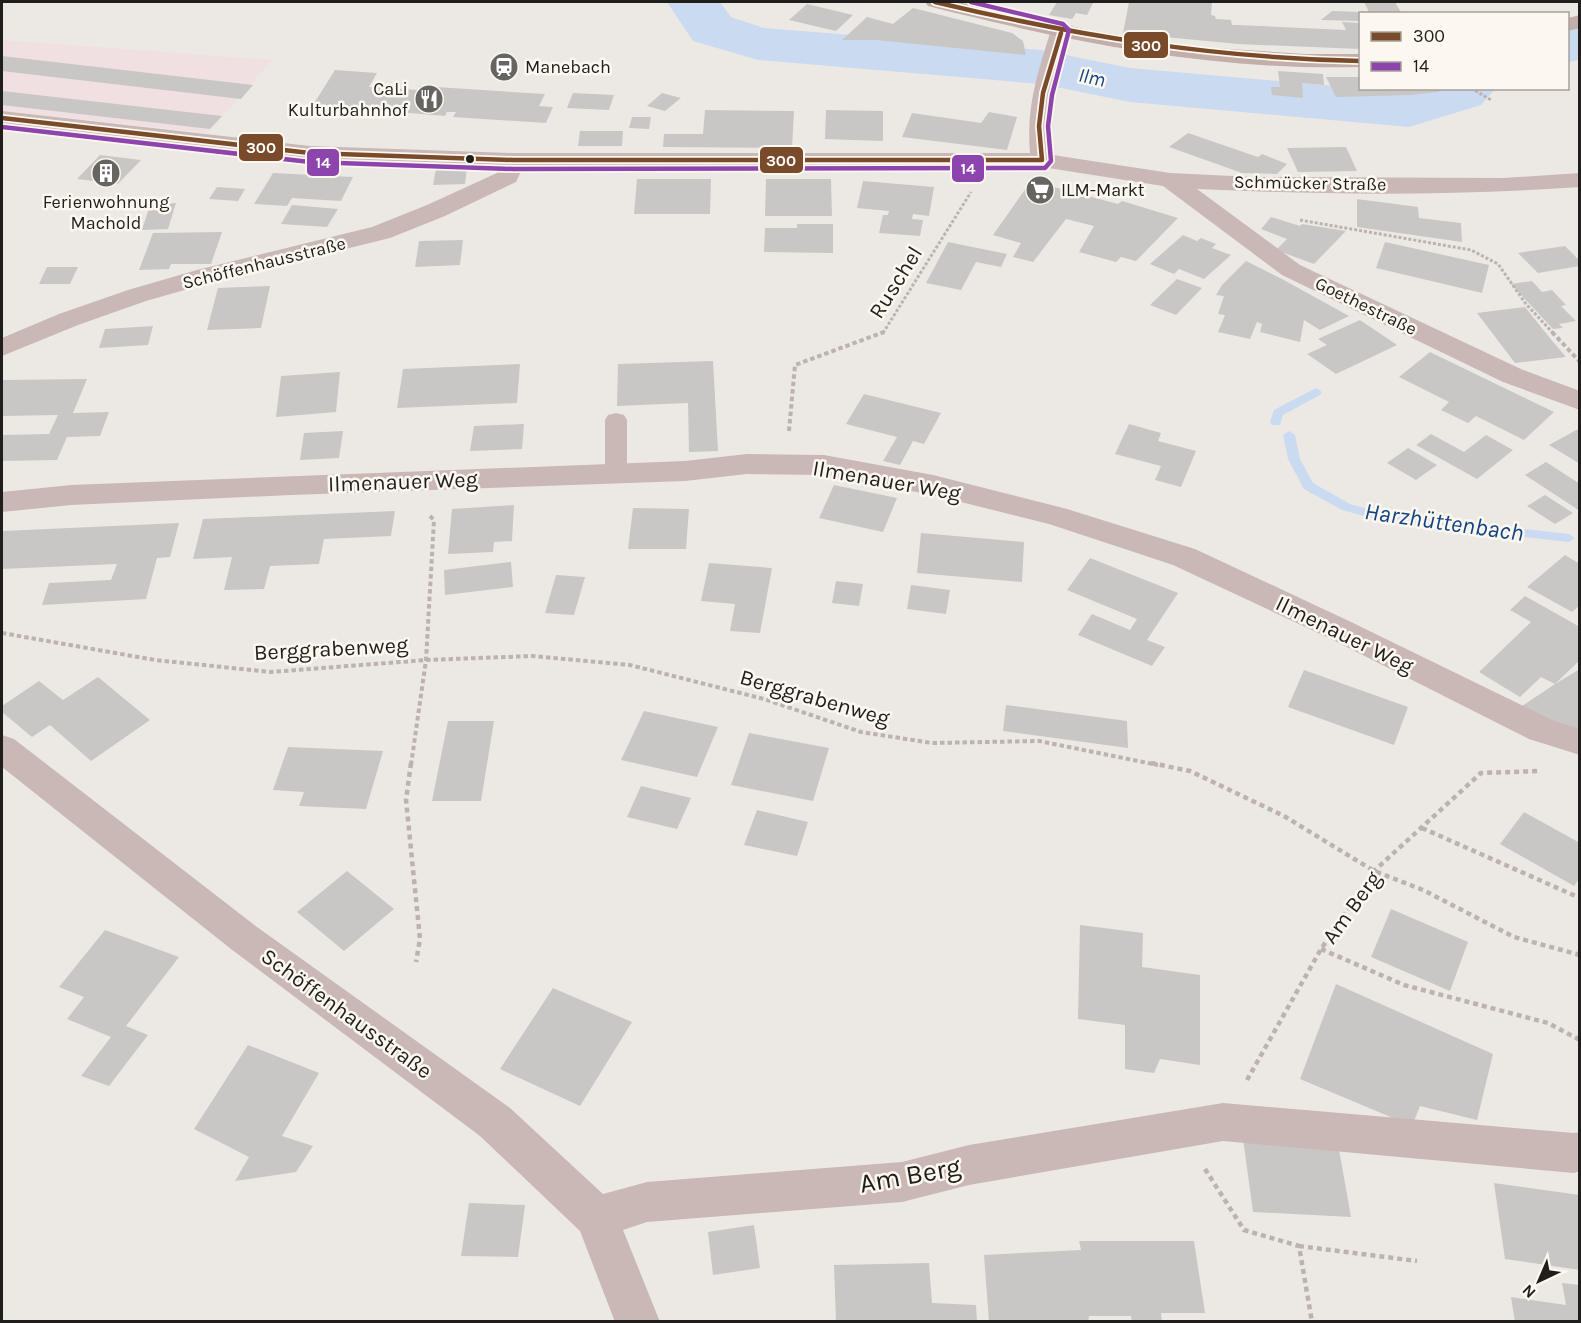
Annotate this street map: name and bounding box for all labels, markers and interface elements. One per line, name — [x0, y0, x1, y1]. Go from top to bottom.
legend — [1359, 12, 1569, 90]
text: 300 — [1413, 25, 1445, 47]
line badge: 300 — [1123, 31, 1169, 59]
text: 300 — [1131, 36, 1161, 55]
station icon: Manebach — [488, 51, 520, 83]
text: 14 — [1413, 55, 1429, 77]
place label: Manebach — [525, 56, 611, 78]
water label: Ilm — [1076, 63, 1107, 92]
place label: CaLi Kulturbahnhof — [288, 78, 409, 121]
restaurant icon: CaLi Kulturbahnhof — [413, 83, 445, 115]
line badge: 300 — [238, 133, 284, 162]
text: 300 — [246, 138, 276, 157]
line badge: 300 — [759, 146, 804, 174]
line badge: 14 — [306, 148, 340, 177]
text: 300 — [766, 151, 796, 170]
text: 14 — [315, 153, 331, 172]
unlabelled marker — [464, 153, 476, 165]
line badge: 14 — [951, 154, 985, 183]
building icon: Ferienwohnung Machold — [90, 157, 122, 189]
text: 14 — [960, 159, 976, 178]
street label: Schmücker Straße — [1234, 171, 1386, 195]
supermarket icon: ILM-Markt — [1024, 174, 1056, 206]
place label: ILM-Markt — [1061, 179, 1145, 201]
place label: Ferienwohnung Machold — [43, 191, 169, 234]
street label: Schöffenhausstraße — [180, 232, 348, 294]
street label: Ruschel — [864, 242, 928, 324]
street label: Goethestraße — [1312, 272, 1420, 340]
street label: Ilmenauer Weg — [811, 455, 964, 507]
street label: Ilmenauer Weg — [328, 466, 479, 498]
water label: Harzhüttenbach — [1363, 497, 1525, 547]
street label: Ilmenauer Weg — [1271, 590, 1418, 680]
street label: Berggrabenweg — [253, 632, 410, 666]
street label: Berggrabenweg — [737, 664, 893, 732]
street label: Am Berg — [1317, 866, 1387, 949]
street label: Schöffenhausstraße — [256, 943, 437, 1084]
street label: Am Berg — [857, 1150, 963, 1200]
north arrow — [1509, 1251, 1569, 1311]
text: N — [1518, 1281, 1540, 1302]

